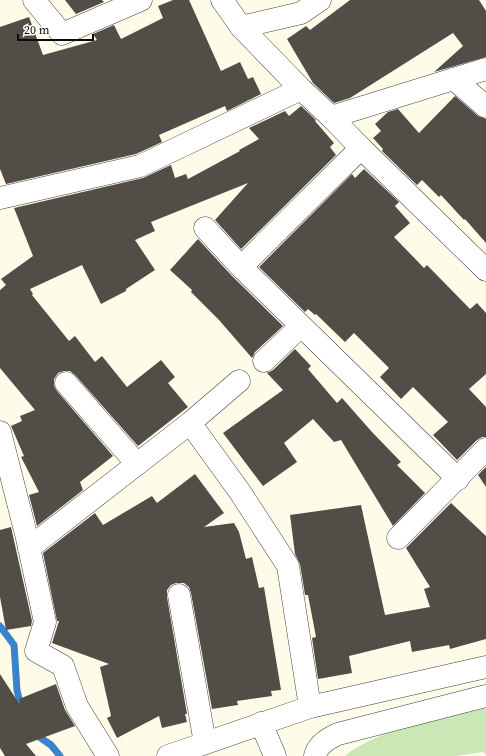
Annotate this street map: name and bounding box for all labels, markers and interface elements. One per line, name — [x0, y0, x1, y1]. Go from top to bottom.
scale bar — [18, 16, 93, 42]
text: 20 m — [24, 22, 50, 38]

